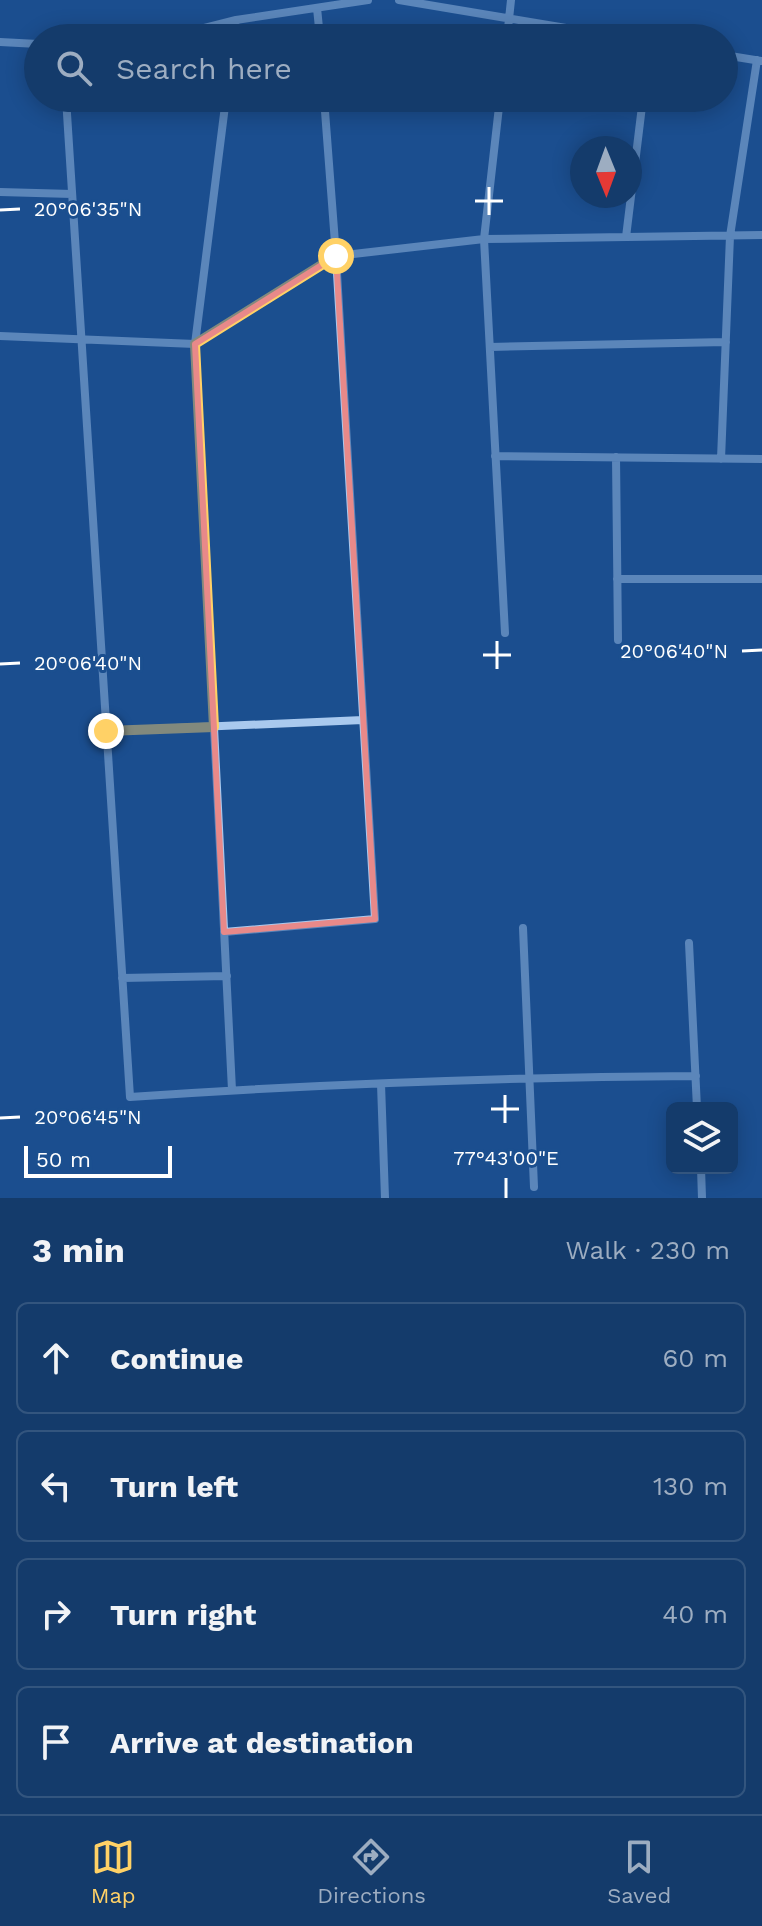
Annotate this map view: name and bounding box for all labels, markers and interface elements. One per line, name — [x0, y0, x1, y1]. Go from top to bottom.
search box — [24, 24, 738, 112]
icon: search — [52, 46, 96, 90]
text: Search here — [116, 51, 292, 86]
north arrow — [570, 136, 642, 208]
text: 20°06'35"N — [34, 197, 142, 221]
route start — [318, 238, 354, 274]
text: 20°06'40"N — [620, 639, 728, 663]
text: 20°06'40"N — [34, 651, 142, 675]
route end — [88, 713, 124, 749]
map controls — [666, 1102, 738, 1174]
button: layers — [666, 1102, 738, 1174]
text: 20°06'45"N — [34, 1105, 142, 1129]
scale bar — [24, 1142, 172, 1178]
text: 77°43'00"E — [453, 1146, 559, 1170]
text: 50 m — [36, 1147, 91, 1172]
text: 3 min — [32, 1230, 125, 1270]
text: Walk · 230 m — [565, 1235, 730, 1265]
icon: ahead — [34, 1336, 78, 1380]
text: Continue — [110, 1341, 243, 1376]
text: 60 m — [662, 1343, 728, 1373]
icon: left — [34, 1464, 78, 1508]
text: Turn left — [110, 1469, 238, 1504]
text: 130 m — [653, 1471, 728, 1501]
icon: right — [34, 1592, 78, 1636]
text: Turn right — [110, 1597, 256, 1632]
text: 40 m — [662, 1599, 728, 1629]
icon: arrive — [34, 1720, 78, 1764]
text: Arrive at destination — [110, 1725, 414, 1760]
tab: Map — [91, 1835, 136, 1908]
tab: Directions — [317, 1835, 426, 1908]
tab: Saved — [607, 1835, 671, 1908]

